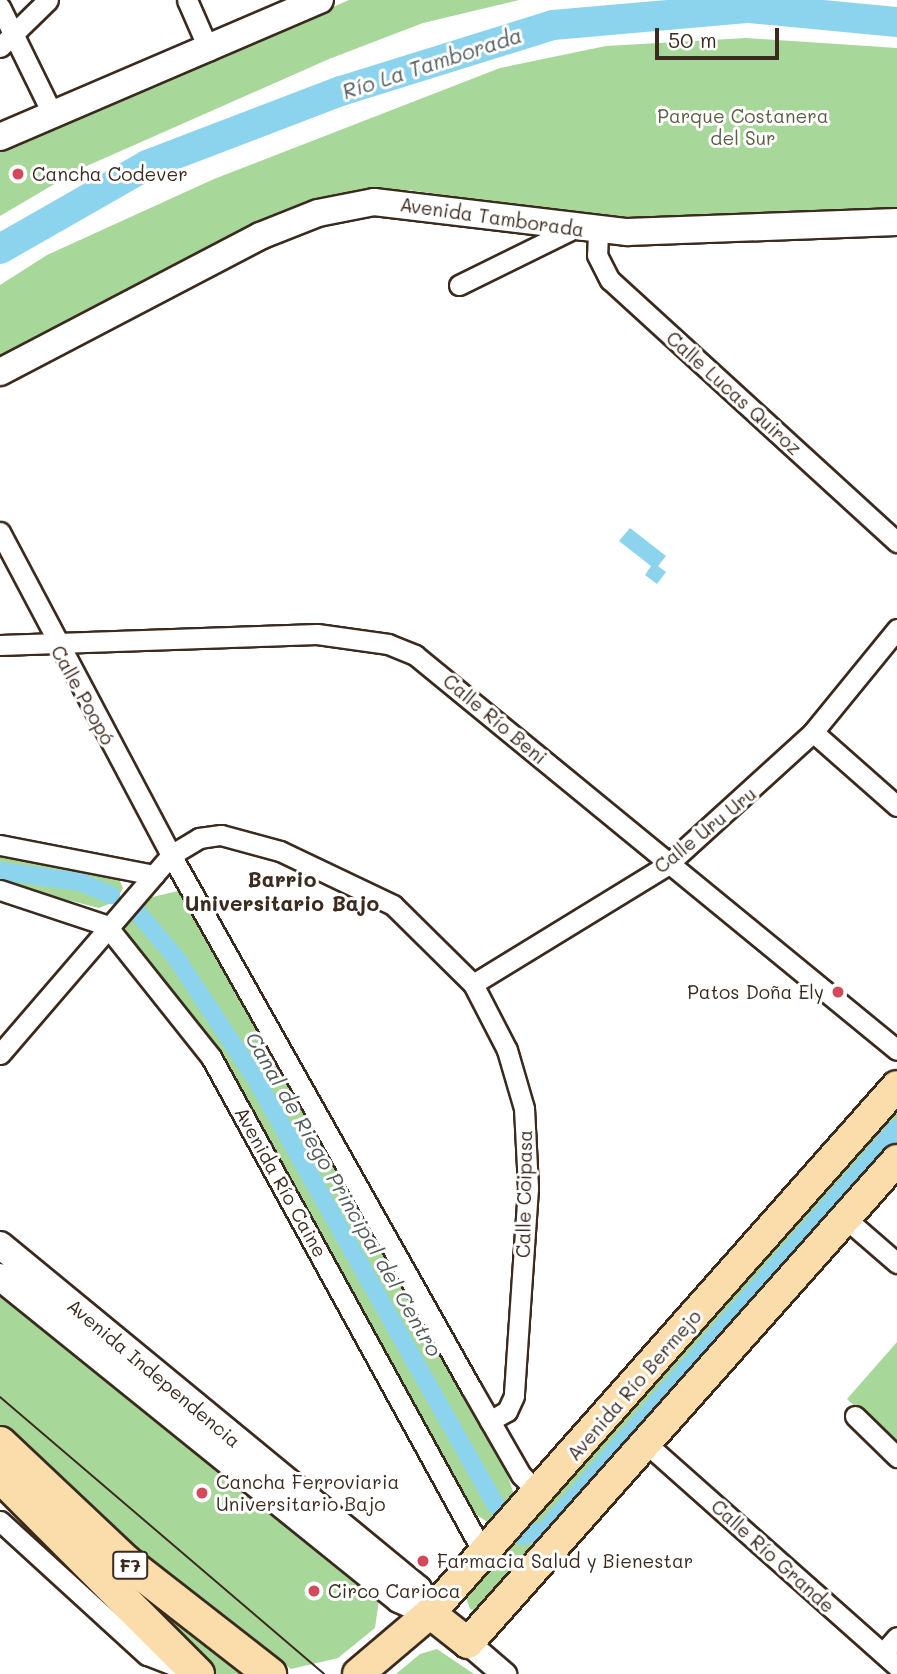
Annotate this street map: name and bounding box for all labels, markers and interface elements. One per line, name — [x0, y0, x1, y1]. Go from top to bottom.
scale bar — [659, 14, 783, 58]
water label: Río La Tamborada — [339, 22, 525, 104]
text: 50 m — [668, 26, 717, 53]
park label: Parque Costanera del Sur — [657, 105, 829, 149]
place label: Cancha Codever — [32, 163, 188, 185]
marker: Cancha Codever — [10, 166, 26, 182]
street label: Avenida Tamborada — [399, 193, 585, 241]
street label: Calle Lucas Quiroz — [662, 326, 806, 460]
street label: Calle Poopó — [46, 641, 120, 749]
street label: Calle Río Beni — [439, 669, 551, 769]
street label: Calle Uru Uru — [650, 782, 760, 878]
district label: Barrio Universitario Bajo — [185, 866, 379, 916]
place label: Patos Doña Ely — [687, 981, 824, 1003]
marker: Patos Doña Ely — [830, 984, 846, 1000]
water label: Canal de Riego Principal del Centro — [240, 1027, 448, 1361]
street label: Avenida Río Caine — [230, 1103, 332, 1261]
street label: Calle Coipasa — [511, 1130, 537, 1258]
street label: Avenida Independencia — [63, 1294, 245, 1452]
street label: Avenida Río Bermejo — [562, 1305, 706, 1465]
place label: Cancha Ferroviaria Universitario Bajo — [216, 1471, 399, 1515]
marker: Cancha Ferroviaria Universitario Bajo — [194, 1485, 210, 1501]
street label: Calle Río Grande — [707, 1495, 839, 1617]
road number: F7 — [111, 1550, 149, 1580]
place label: Farmacia Salud y Bienestar — [437, 1550, 693, 1572]
marker: Farmacia Salud y Bienestar — [415, 1553, 431, 1569]
place label: Circo Carioca — [328, 1580, 460, 1602]
marker: Circo Carioca — [306, 1583, 322, 1599]

